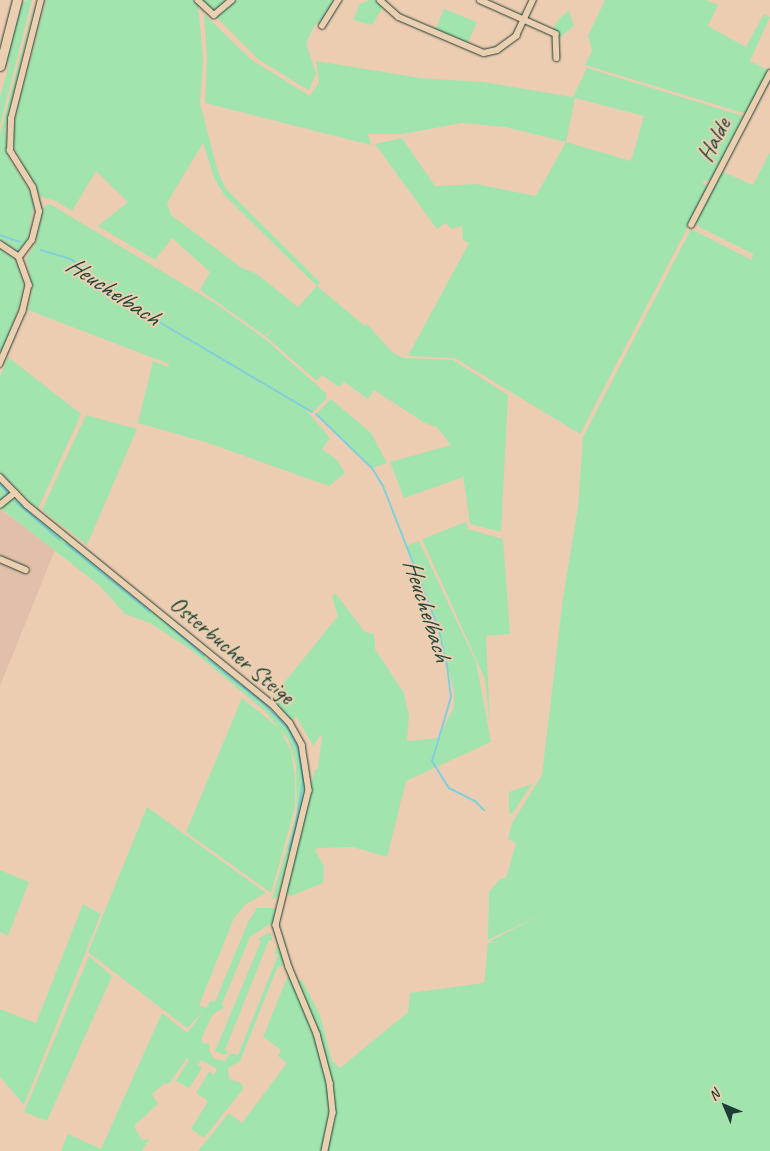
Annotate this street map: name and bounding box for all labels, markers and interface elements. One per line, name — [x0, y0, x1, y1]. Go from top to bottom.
street label: Halde — [691, 113, 737, 167]
water label: Heuchelbach — [61, 250, 165, 332]
water label: Heuchelbach — [396, 555, 458, 665]
street label: Osterbucher Steige — [164, 589, 300, 711]
north arrow — [700, 1081, 750, 1131]
text: N — [705, 1086, 723, 1104]

